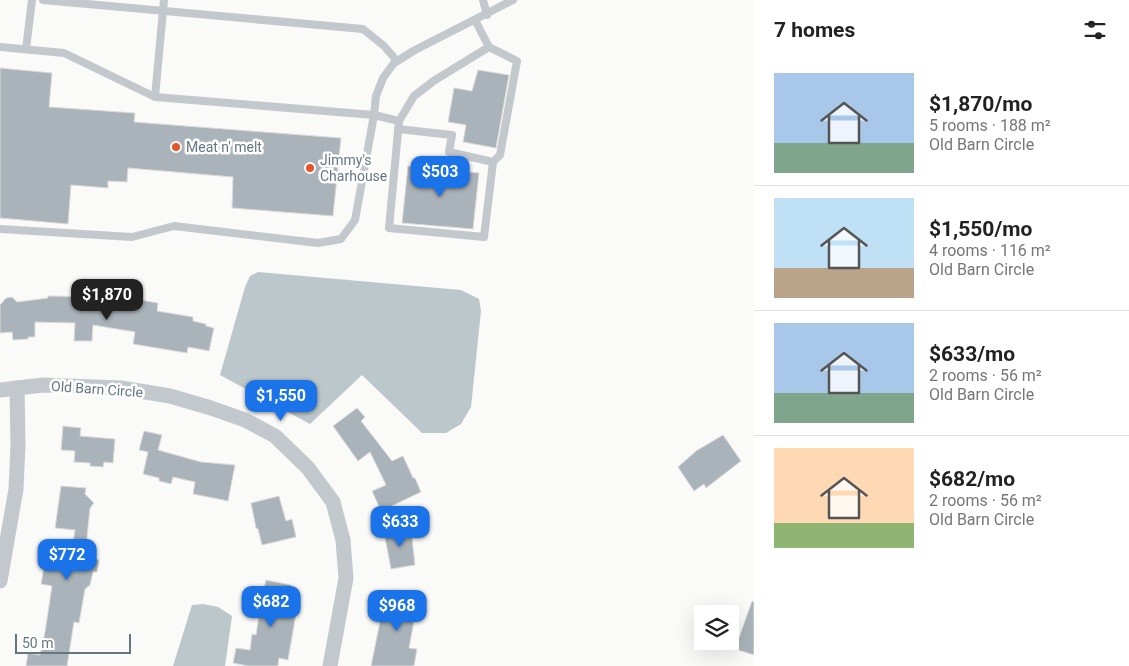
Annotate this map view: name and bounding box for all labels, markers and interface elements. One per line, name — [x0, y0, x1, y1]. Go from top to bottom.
icon: filters — [1081, 16, 1109, 44]
text: 7 homes — [774, 18, 855, 42]
text: $1,870/mo — [929, 92, 1032, 116]
icon: home — [814, 93, 874, 153]
text: 5 rooms · 188 m² — [929, 116, 1051, 135]
text: Old Barn Circle — [929, 135, 1034, 154]
place label: Meat n' melt — [186, 139, 262, 155]
marker: Meat n' melt — [170, 141, 182, 153]
place label: Jimmy's Charhouse — [320, 152, 387, 184]
pin: $503 — [410, 156, 470, 198]
marker: Jimmy's Charhouse — [304, 162, 316, 174]
text: $503 — [422, 162, 458, 181]
text: $1,550/mo — [929, 217, 1032, 241]
icon: home — [814, 218, 874, 278]
text: 4 rooms · 116 m² — [929, 241, 1051, 260]
text: Old Barn Circle — [929, 260, 1034, 279]
pin: $1,870 — [66, 278, 148, 321]
text: $1,870 — [82, 285, 132, 304]
text: $633/mo — [929, 342, 1015, 366]
icon: home — [814, 343, 874, 403]
text: 2 rooms · 56 m² — [929, 366, 1042, 385]
street label: Old Barn Circle — [51, 378, 143, 400]
pin: $1,550 — [240, 380, 322, 422]
text: Old Barn Circle — [929, 385, 1034, 404]
text: $1,550 — [256, 386, 306, 405]
text: $682/mo — [929, 467, 1015, 491]
icon: home — [814, 468, 874, 528]
text: 2 rooms · 56 m² — [929, 491, 1042, 510]
pin: $633 — [370, 506, 430, 548]
text: Old Barn Circle — [929, 510, 1034, 529]
text: $633 — [382, 512, 418, 531]
pin: $772 — [37, 538, 97, 581]
text: $772 — [49, 545, 85, 564]
pin: $682 — [241, 586, 301, 628]
pin: $968 — [367, 590, 427, 632]
text: $682 — [253, 592, 289, 611]
text: $968 — [379, 596, 415, 615]
map controls — [694, 605, 739, 650]
button: layers — [694, 605, 739, 650]
scale bar — [15, 631, 131, 654]
text: 50 m — [22, 635, 54, 651]

